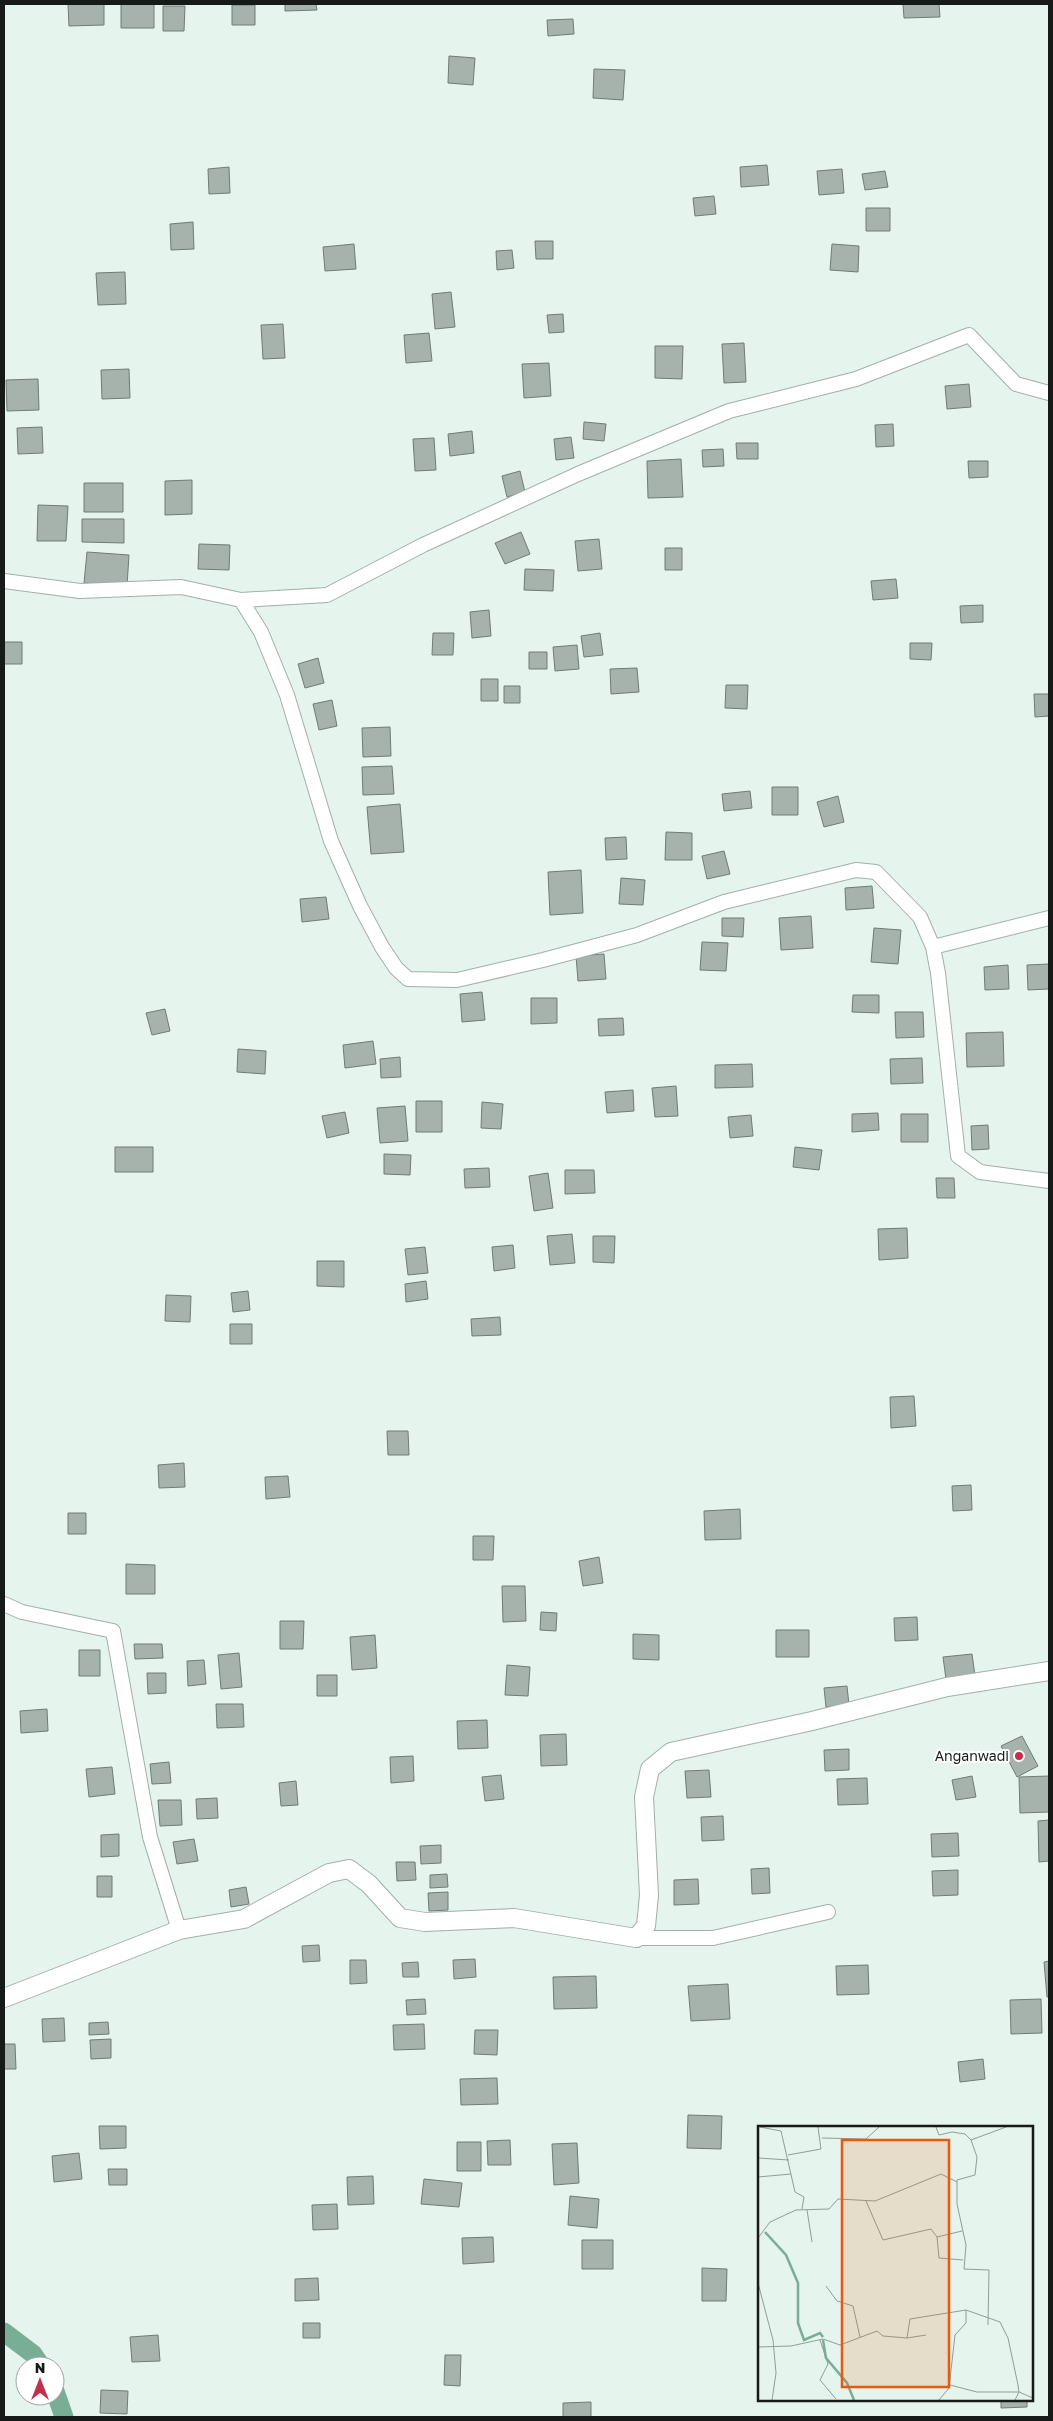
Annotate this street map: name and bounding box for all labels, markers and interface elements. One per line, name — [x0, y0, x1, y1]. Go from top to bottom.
place label: Anganwadi — [935, 1747, 1009, 1764]
marker: Anganwadi — [1013, 1750, 1025, 1762]
inset map — [758, 2126, 1033, 2401]
north arrow — [15, 2356, 65, 2406]
text: N — [35, 2359, 45, 2376]

